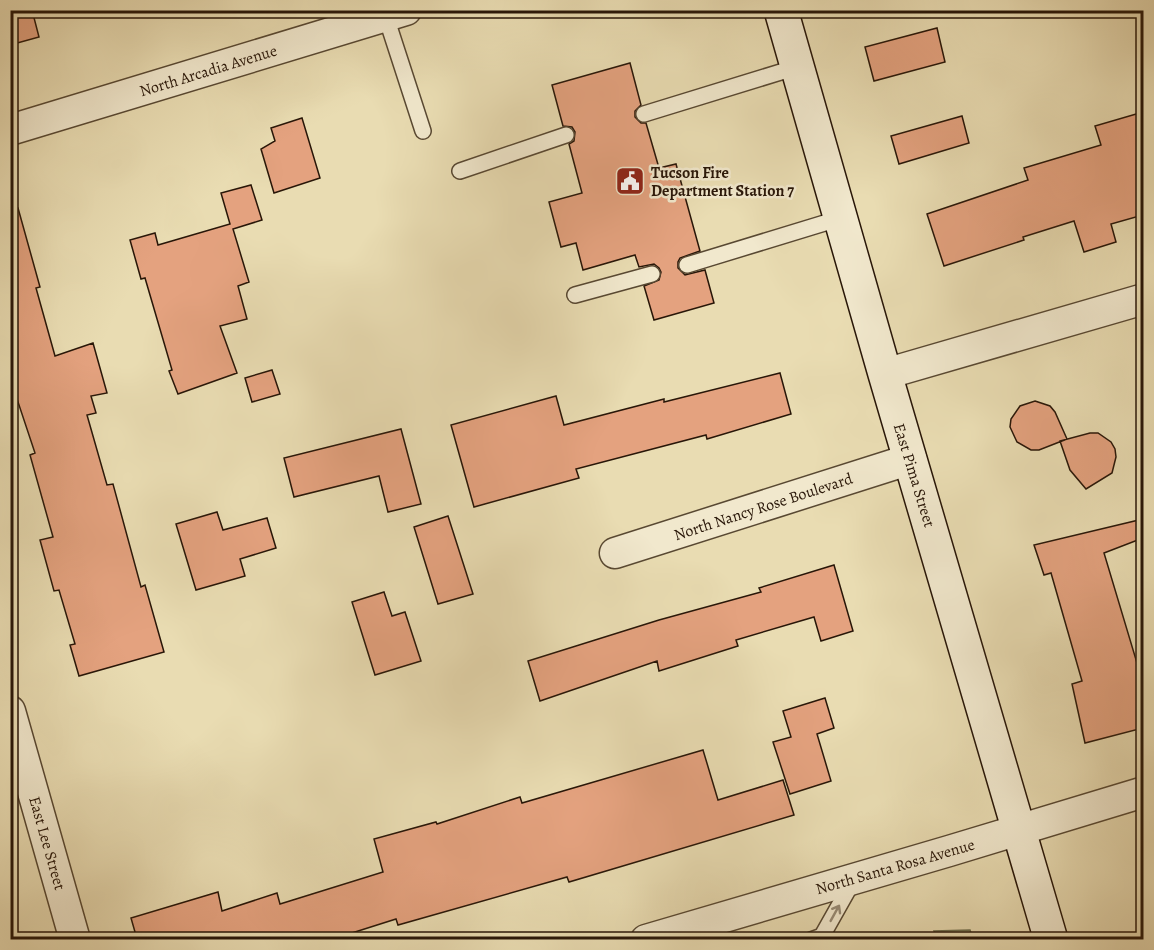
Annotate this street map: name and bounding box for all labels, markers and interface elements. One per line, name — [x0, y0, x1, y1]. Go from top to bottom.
street label: North Arcadia Avenue — [137, 40, 280, 102]
place label: Tucson Fire Department Station 7 — [651, 162, 794, 202]
public building icon: Tucson Fire Department Station 7 — [614, 165, 646, 197]
street label: East Pima Street — [888, 420, 940, 530]
street label: North Nancy Rose Boulevard — [671, 468, 856, 546]
street label: East Lee Street — [23, 794, 71, 893]
street label: North Santa Rosa Avenue — [813, 834, 977, 900]
one-way arrow — [830, 904, 841, 922]

